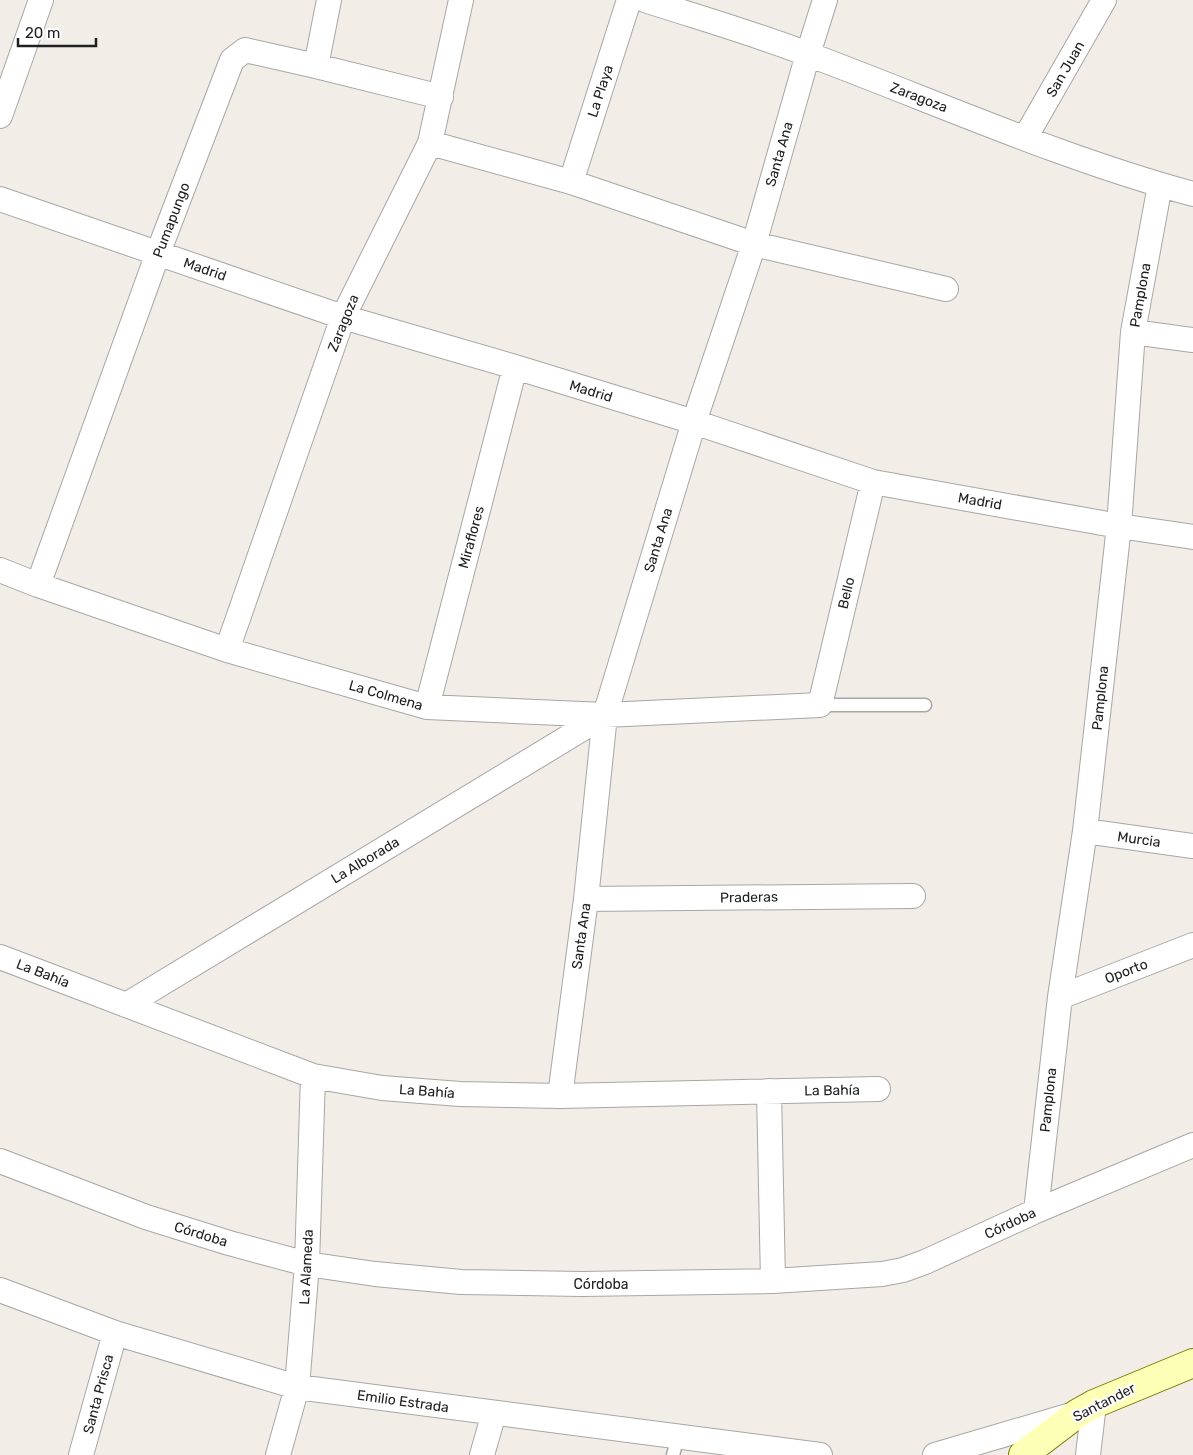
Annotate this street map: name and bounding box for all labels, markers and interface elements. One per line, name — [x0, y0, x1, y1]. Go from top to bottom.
scale bar — [18, 15, 95, 47]
text: 20 m — [25, 24, 60, 42]
street label: San Juan — [1043, 38, 1088, 100]
street label: La Playa — [584, 63, 617, 120]
street label: Zaragoza — [888, 79, 950, 116]
street label: Santa Ana — [762, 120, 797, 189]
street label: Pumapungo — [149, 180, 194, 260]
street label: Madrid — [181, 254, 229, 285]
street label: Pamplona — [1126, 262, 1155, 329]
street label: Zaragoza — [324, 292, 363, 354]
street label: Madrid — [567, 377, 614, 406]
street label: Madrid — [957, 489, 1003, 514]
street label: Miraflores — [455, 504, 488, 570]
street label: Santa Ana — [641, 506, 676, 575]
street label: Bello — [835, 576, 858, 611]
street label: Pamplona — [1089, 665, 1112, 731]
street label: La Colmena — [347, 677, 425, 714]
street label: Murcia — [1116, 828, 1162, 851]
street label: La Alborada — [328, 833, 403, 887]
street label: Praderas — [720, 888, 778, 907]
street label: Santa Ana — [568, 902, 595, 970]
street label: La Bahía — [14, 956, 72, 991]
street label: Oporto — [1102, 956, 1150, 987]
street label: Pamplona — [1037, 1067, 1060, 1133]
street label: La Bahía — [399, 1081, 455, 1102]
street label: La Bahía — [804, 1082, 860, 1099]
street label: Córdoba — [982, 1204, 1039, 1243]
street label: Córdoba — [172, 1218, 230, 1251]
street label: La Alameda — [296, 1229, 317, 1305]
street label: Córdoba — [574, 1276, 628, 1293]
street label: Santa Prisca — [80, 1352, 117, 1436]
street label: Santander — [1070, 1379, 1139, 1425]
street label: Emilio Estrada — [356, 1387, 450, 1416]

